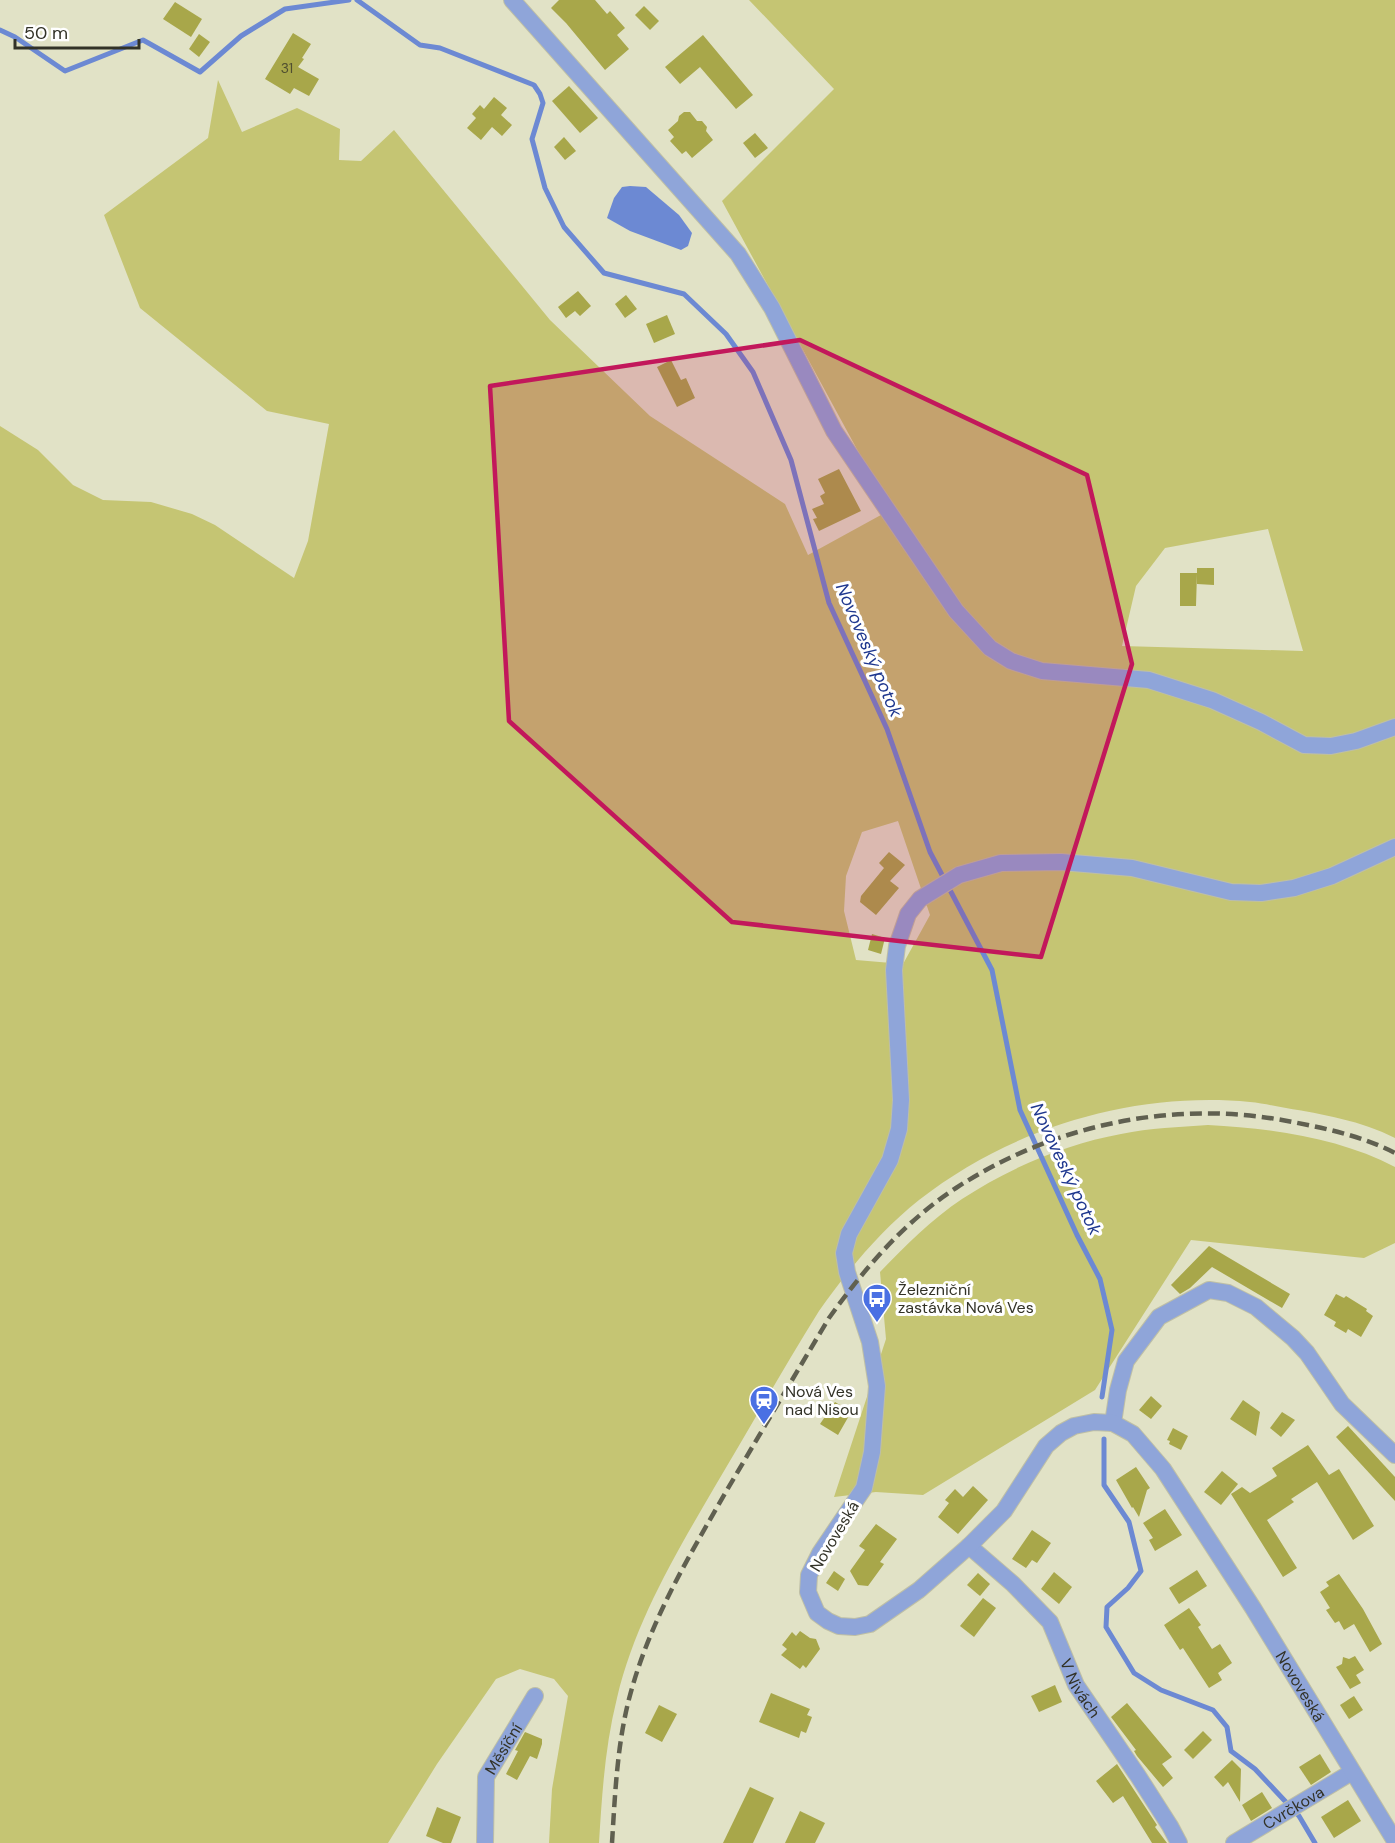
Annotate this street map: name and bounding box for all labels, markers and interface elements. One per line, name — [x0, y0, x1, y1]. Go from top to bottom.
scale bar — [15, 12, 140, 50]
text: 50 m — [24, 21, 68, 45]
house number: 31 — [281, 59, 293, 77]
water label: Novoveský potok — [830, 579, 908, 722]
water label: Novoveský potok — [1025, 1099, 1108, 1240]
place label: Železniční zastávka Nová Ves — [898, 1279, 1034, 1318]
bus stop icon: Železniční zastávka Nová Ves — [861, 1282, 893, 1324]
place label: Nová Ves nad Nisou — [785, 1381, 859, 1420]
station icon: Nová Ves nad Nisou — [748, 1384, 780, 1426]
street label: Novoveská — [805, 1497, 864, 1576]
street label: Novoveská — [1271, 1647, 1330, 1726]
street label: V Nivách — [1055, 1655, 1105, 1722]
street label: Měsíční — [480, 1719, 527, 1778]
street label: Cvrčkova — [1259, 1781, 1328, 1834]

